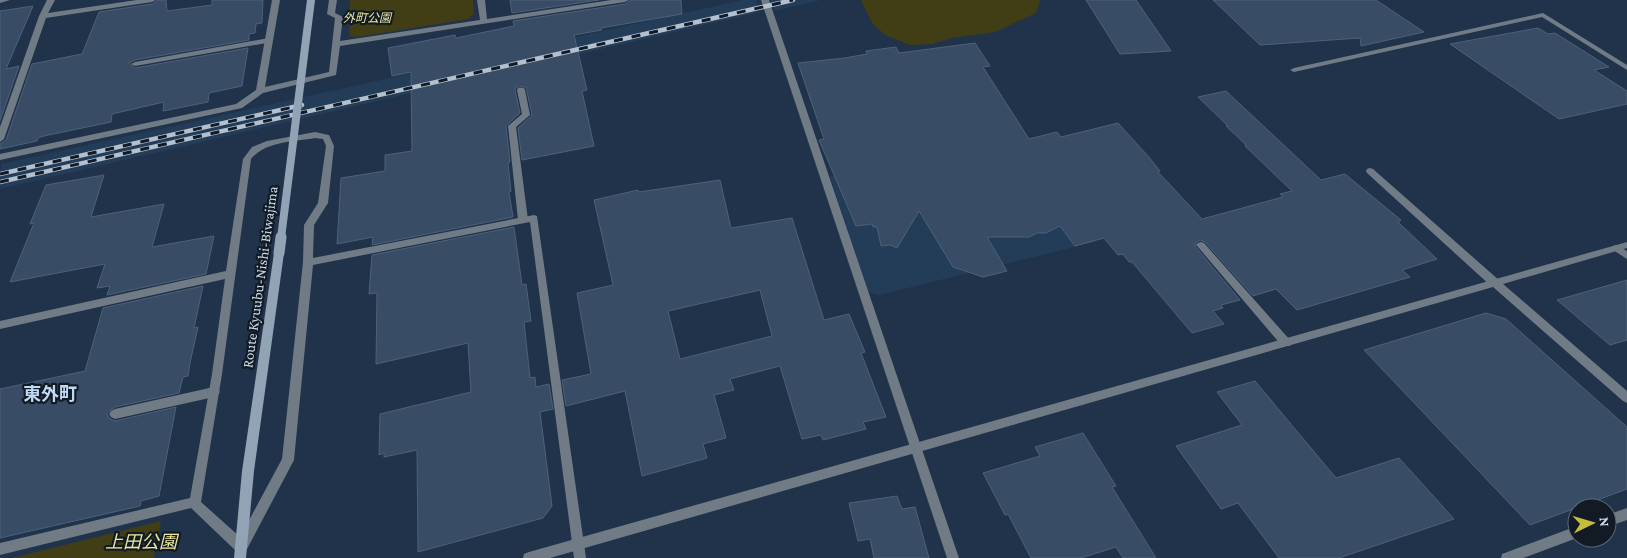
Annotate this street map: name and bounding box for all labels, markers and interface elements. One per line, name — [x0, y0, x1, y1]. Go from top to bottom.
park label: 外町公園 — [343, 11, 393, 25]
street label: Route Kyuubu-Nishi-Biwajima — [239, 185, 282, 369]
district label: 東外町 — [23, 384, 77, 404]
north arrow — [1567, 498, 1617, 548]
text: N — [1597, 516, 1613, 528]
park label: 上田公園 — [105, 532, 180, 552]

